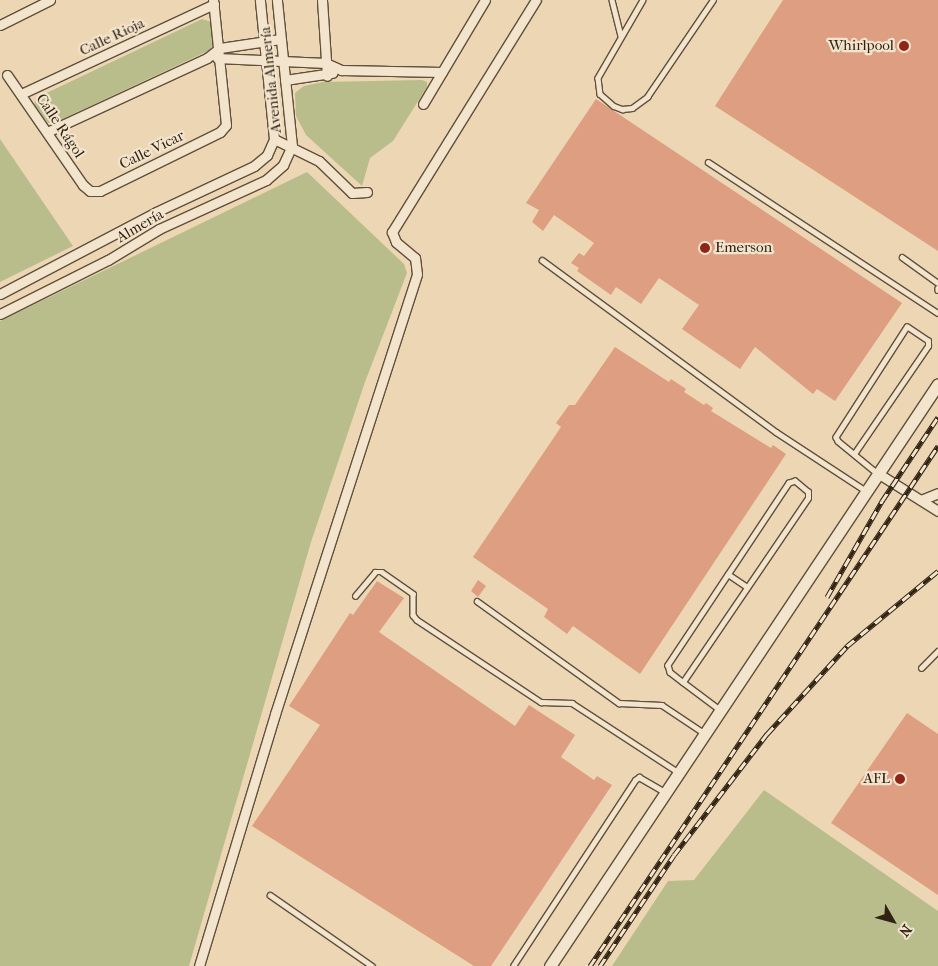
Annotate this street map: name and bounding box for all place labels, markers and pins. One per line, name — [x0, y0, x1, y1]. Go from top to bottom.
place label: Whirlpool — [829, 37, 894, 55]
marker: Whirlpool — [898, 40, 910, 52]
place label: Emerson — [715, 239, 772, 257]
marker: Emerson — [699, 242, 711, 254]
place label: AFL — [863, 770, 890, 788]
marker: AFL — [894, 773, 906, 785]

